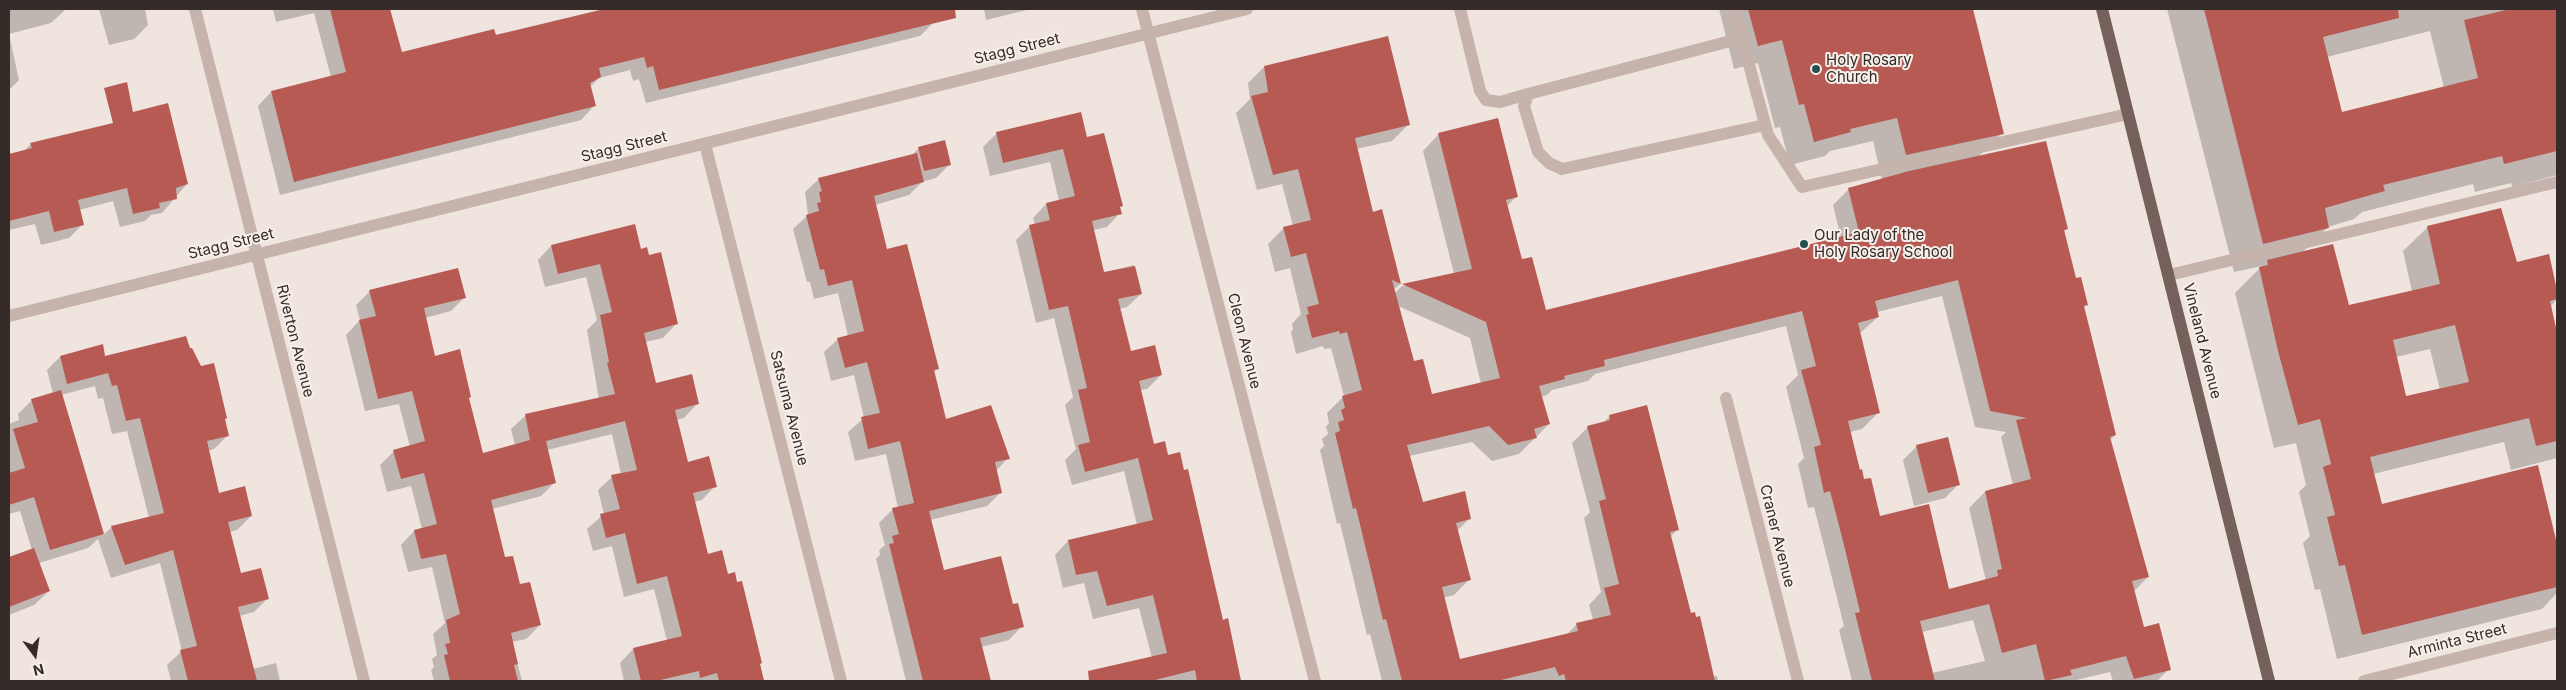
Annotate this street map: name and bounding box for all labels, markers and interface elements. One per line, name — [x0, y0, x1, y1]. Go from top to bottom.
street label: Stagg Street — [972, 30, 1062, 68]
place label: Holy Rosary Church — [1826, 51, 1912, 86]
marker: Holy Rosary Church — [1810, 63, 1822, 75]
street label: Stagg Street — [579, 128, 669, 166]
street label: Stagg Street — [186, 225, 276, 263]
place label: Our Lady of the Holy Rosary School — [1814, 226, 1952, 261]
marker: Our Lady of the Holy Rosary School — [1798, 238, 1810, 250]
street label: Vineland Avenue — [2179, 281, 2225, 401]
street label: Riverton Avenue — [272, 283, 318, 399]
street label: Cleon Avenue — [1223, 291, 1265, 391]
street label: Satsuma Avenue — [766, 349, 812, 467]
street label: Craner Avenue — [1756, 483, 1798, 589]
street label: Arminta Street — [2405, 620, 2509, 662]
north arrow — [10, 630, 60, 680]
text: N — [32, 660, 46, 680]

